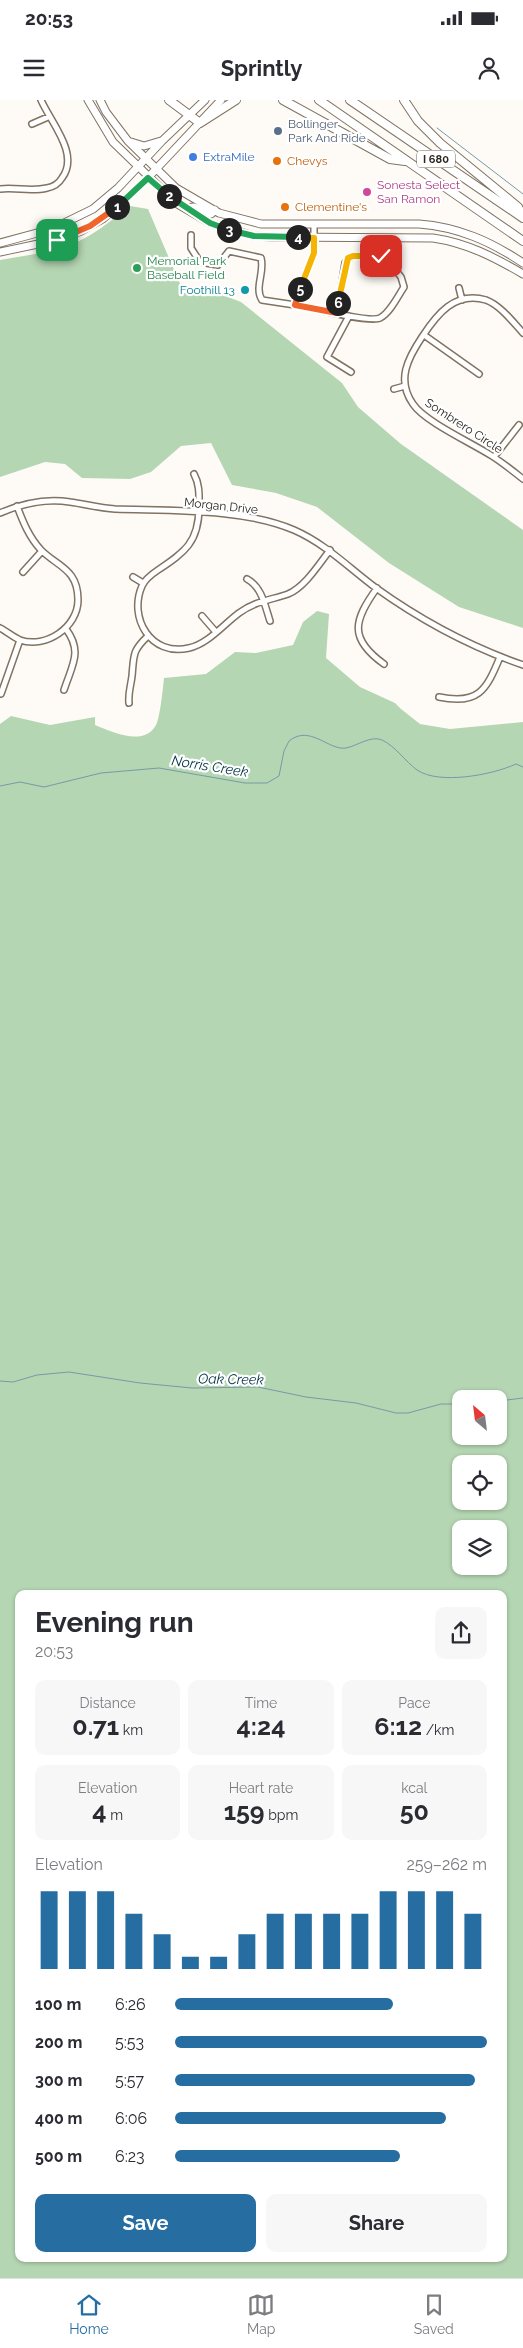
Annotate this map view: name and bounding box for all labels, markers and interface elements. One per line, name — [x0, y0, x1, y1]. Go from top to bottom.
text: 20:53 — [25, 7, 73, 29]
icon: menu — [20, 54, 48, 82]
icon: person — [475, 54, 503, 82]
text: Sprintly — [221, 55, 302, 81]
place label: Bollinger Park And Ride — [288, 117, 366, 145]
marker: Bollinger Park And Ride — [272, 125, 284, 137]
place label: ExtraMile — [203, 150, 255, 164]
marker: ExtraMile — [187, 151, 199, 163]
road number: I 680 — [417, 151, 455, 168]
place label: Chevys — [287, 154, 328, 168]
marker: Chevys — [271, 155, 283, 167]
place label: Sonesta Select San Ramon — [377, 178, 460, 206]
pin: 2 — [156, 184, 182, 208]
marker: Sonesta Select San Ramon — [361, 186, 373, 198]
text: 2 — [166, 188, 173, 204]
pin: 1 — [104, 194, 130, 220]
text: 1 — [114, 199, 121, 215]
place label: Clementine's — [295, 200, 367, 214]
marker: Clementine's — [279, 201, 291, 213]
pin: 3 — [216, 218, 242, 242]
pin — [36, 219, 78, 261]
text: 3 — [226, 222, 233, 238]
pin: 4 — [286, 224, 310, 250]
icon: arrive — [43, 226, 71, 254]
text: 4 — [295, 229, 303, 245]
pin — [360, 235, 402, 277]
icon: check — [367, 242, 395, 270]
place label: Memorial Park Baseball Field — [147, 254, 227, 282]
marker: Memorial Park Baseball Field — [131, 262, 143, 274]
pin: 5 — [288, 276, 312, 302]
text: 5 — [297, 281, 304, 297]
place label: Foothill 13 — [180, 283, 235, 297]
marker: Foothill 13 — [239, 284, 251, 296]
pin: 6 — [326, 290, 350, 316]
text: 6 — [334, 295, 343, 311]
street label: Sombrero Circle — [422, 396, 506, 456]
street label: Morgan Drive — [183, 495, 259, 517]
water label: Norris Creek — [171, 752, 250, 780]
water label: Oak Creek — [198, 1370, 264, 1388]
north arrow — [452, 1390, 508, 1445]
map controls — [452, 1390, 507, 1575]
button: locate — [452, 1455, 507, 1510]
button: layers — [452, 1520, 507, 1575]
text: Evening run — [35, 1606, 194, 1639]
button: share — [435, 1607, 487, 1659]
text: 20:53 — [35, 1642, 73, 1661]
text: Distance — [80, 1695, 136, 1711]
text: Time — [245, 1695, 277, 1711]
text: Pace — [398, 1695, 430, 1711]
text: 0.71 — [72, 1711, 119, 1741]
text: 4:24 — [237, 1711, 285, 1741]
text: 6:12 — [374, 1711, 422, 1741]
text: km — [119, 1722, 143, 1738]
text: /km — [422, 1722, 454, 1738]
text: Elevation — [78, 1780, 137, 1796]
text: Heart rate — [229, 1780, 293, 1796]
text: kcal — [401, 1780, 427, 1796]
text: 4 — [92, 1796, 107, 1826]
text: 159 — [224, 1796, 265, 1826]
text: 50 — [400, 1796, 429, 1826]
text: m — [107, 1807, 123, 1823]
text: bpm — [265, 1807, 298, 1823]
text: Elevation — [35, 1855, 103, 1874]
text: 259–262 m — [406, 1855, 487, 1874]
text: 100 m — [35, 1995, 81, 2014]
text: 6:26 — [115, 1995, 146, 2014]
text: 200 m — [35, 2033, 82, 2052]
text: 5:53 — [115, 2033, 144, 2052]
text: 300 m — [35, 2071, 82, 2090]
text: 5:57 — [115, 2071, 144, 2090]
text: 400 m — [35, 2109, 83, 2128]
text: 6:06 — [115, 2109, 147, 2128]
text: 500 m — [35, 2147, 82, 2166]
text: 6:23 — [115, 2147, 145, 2166]
button: Save — [35, 2194, 256, 2252]
button: Share — [266, 2194, 487, 2252]
tab: Home — [69, 2291, 109, 2337]
tab: Map — [247, 2291, 276, 2337]
tab: Saved — [414, 2291, 454, 2337]

